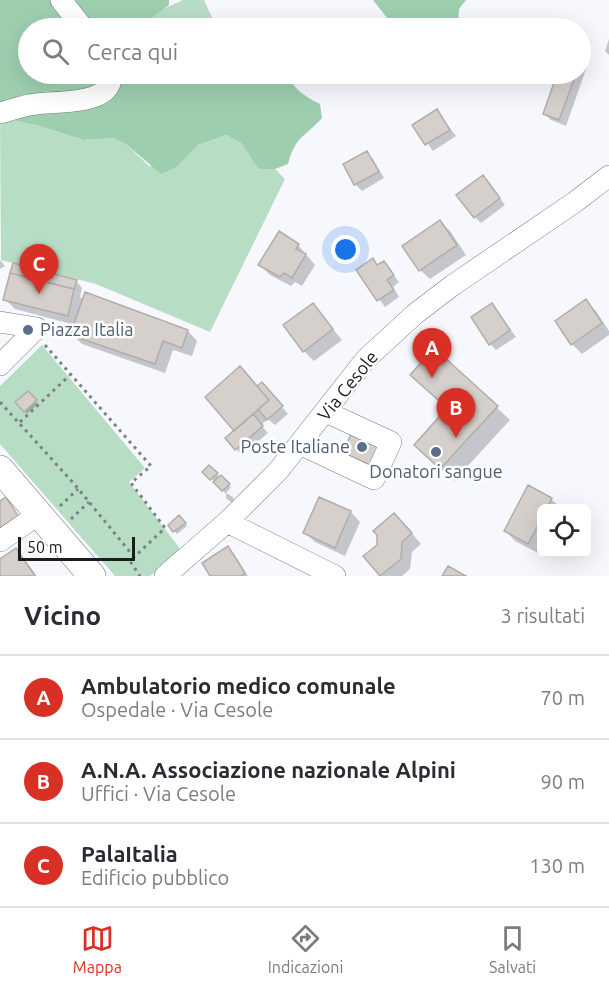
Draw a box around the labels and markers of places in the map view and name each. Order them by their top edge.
pin: C [20,244,58,294]
place label: Piazza Italia [40,319,134,339]
marker: Piazza Italia [21,323,35,337]
pin: A [412,328,452,378]
pin: B [436,388,476,438]
place label: Poste Italiane [241,436,350,456]
marker: Poste Italiane [355,440,369,454]
marker: Donatori sangue [429,445,443,459]
place label: Donatori sangue [369,461,503,481]

